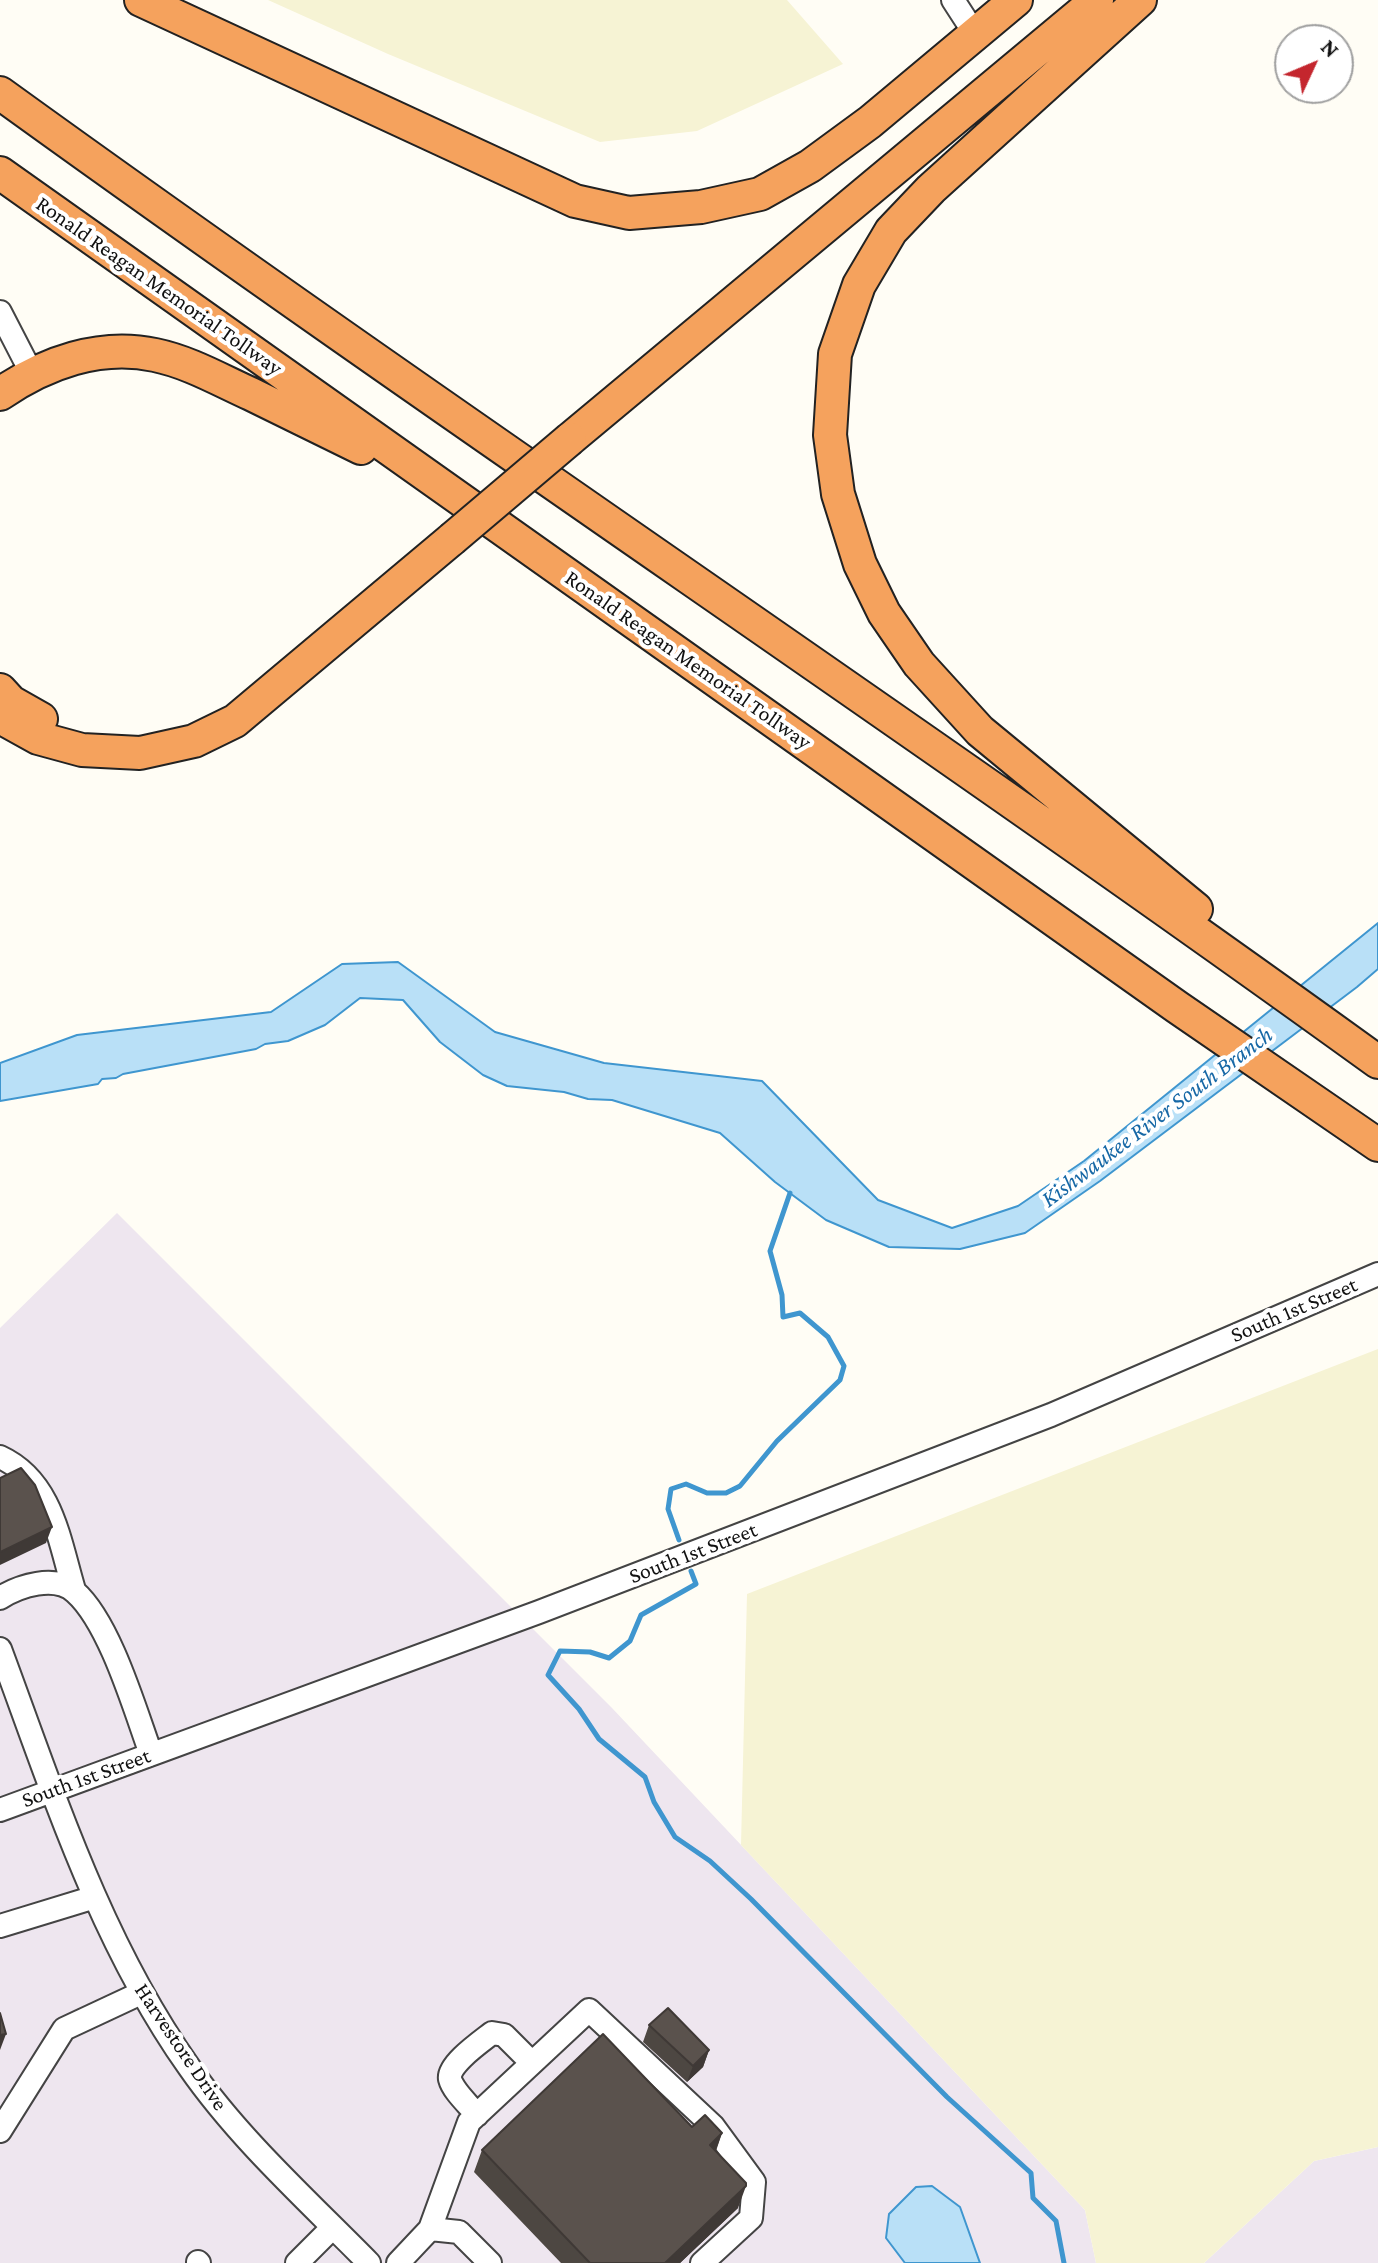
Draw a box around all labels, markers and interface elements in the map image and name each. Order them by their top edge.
north arrow [1274,24,1354,104]
text: N [1316,34,1344,62]
street label: Ronald Reagan Memorial Tollway [31,191,287,381]
street label: Ronald Reagan Memorial Tollway [560,565,816,755]
water label: Kishwaukee River South Branch [1035,1020,1279,1214]
street label: South 1st Street [1227,1271,1361,1349]
street label: South 1st Street [625,1516,761,1590]
street label: South 1st Street [18,1743,154,1813]
street label: Harvestore Drive [129,1978,233,2116]

